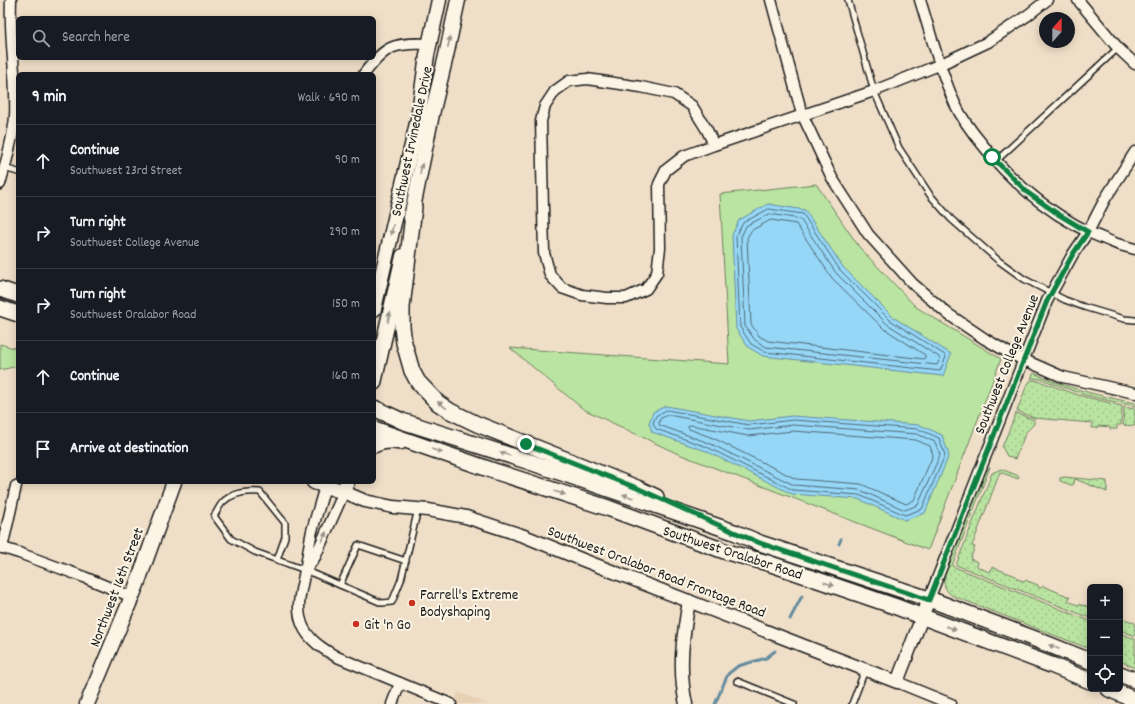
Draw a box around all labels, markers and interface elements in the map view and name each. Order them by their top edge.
north arrow [1039,12,1075,48]
search box [16,16,376,60]
icon: search [30,27,52,49]
text: Search here [62,27,130,49]
one-way arrow [447,36,453,48]
street label: Southwest Irvinedale Drive [386,64,440,219]
text: 9 min [32,86,66,110]
text: Walk · 690 m [298,89,360,108]
text: Continue [70,140,119,162]
route start [983,148,1001,166]
icon: ahead [32,150,54,172]
text: 90 m [335,151,360,170]
text: Southwest 23rd Street [70,162,182,181]
one-way arrow [418,163,424,175]
text: Turn right [70,212,126,234]
icon: right [32,222,54,244]
text: 290 m [329,223,360,242]
one-way arrow [389,225,395,237]
text: Southwest College Avenue [70,234,199,253]
text: Turn right [70,284,126,306]
street label: Southwest College Avenue [970,291,1046,438]
icon: right [32,294,54,316]
text: 150 m [332,295,360,314]
text: Southwest Oralabor Road [70,306,196,325]
one-way arrow [386,311,392,323]
icon: ahead [32,366,54,388]
text: Continue [70,366,119,388]
text: 160 m [332,367,360,386]
one-way arrow [436,401,447,409]
route end [517,435,535,453]
icon: arrive [32,438,54,460]
text: Arrive at destination [70,438,188,460]
one-way arrow [431,449,443,455]
one-way arrow [499,451,511,457]
one-way arrow [555,490,567,496]
one-way arrow [621,493,633,499]
street label: Southwest Oralabor Road Frontage Road [544,521,769,625]
street label: Southwest Oralabor Road [660,521,805,587]
street label: Northwest 16th Street [85,524,151,651]
one-way arrow [322,530,328,542]
one-way arrow [823,581,835,587]
map controls [1087,584,1123,692]
button: + [1087,584,1123,620]
place label: Farrell's Extreme Bodyshaping [420,585,519,624]
marker: Farrell's Extreme Bodyshaping [407,598,417,608]
place label: Git 'n Go [364,615,411,637]
marker: Git 'n Go [351,619,361,629]
button: − [1087,620,1123,656]
one-way arrow [946,625,958,631]
one-way arrow [1048,644,1059,650]
button: locate [1087,656,1123,692]

